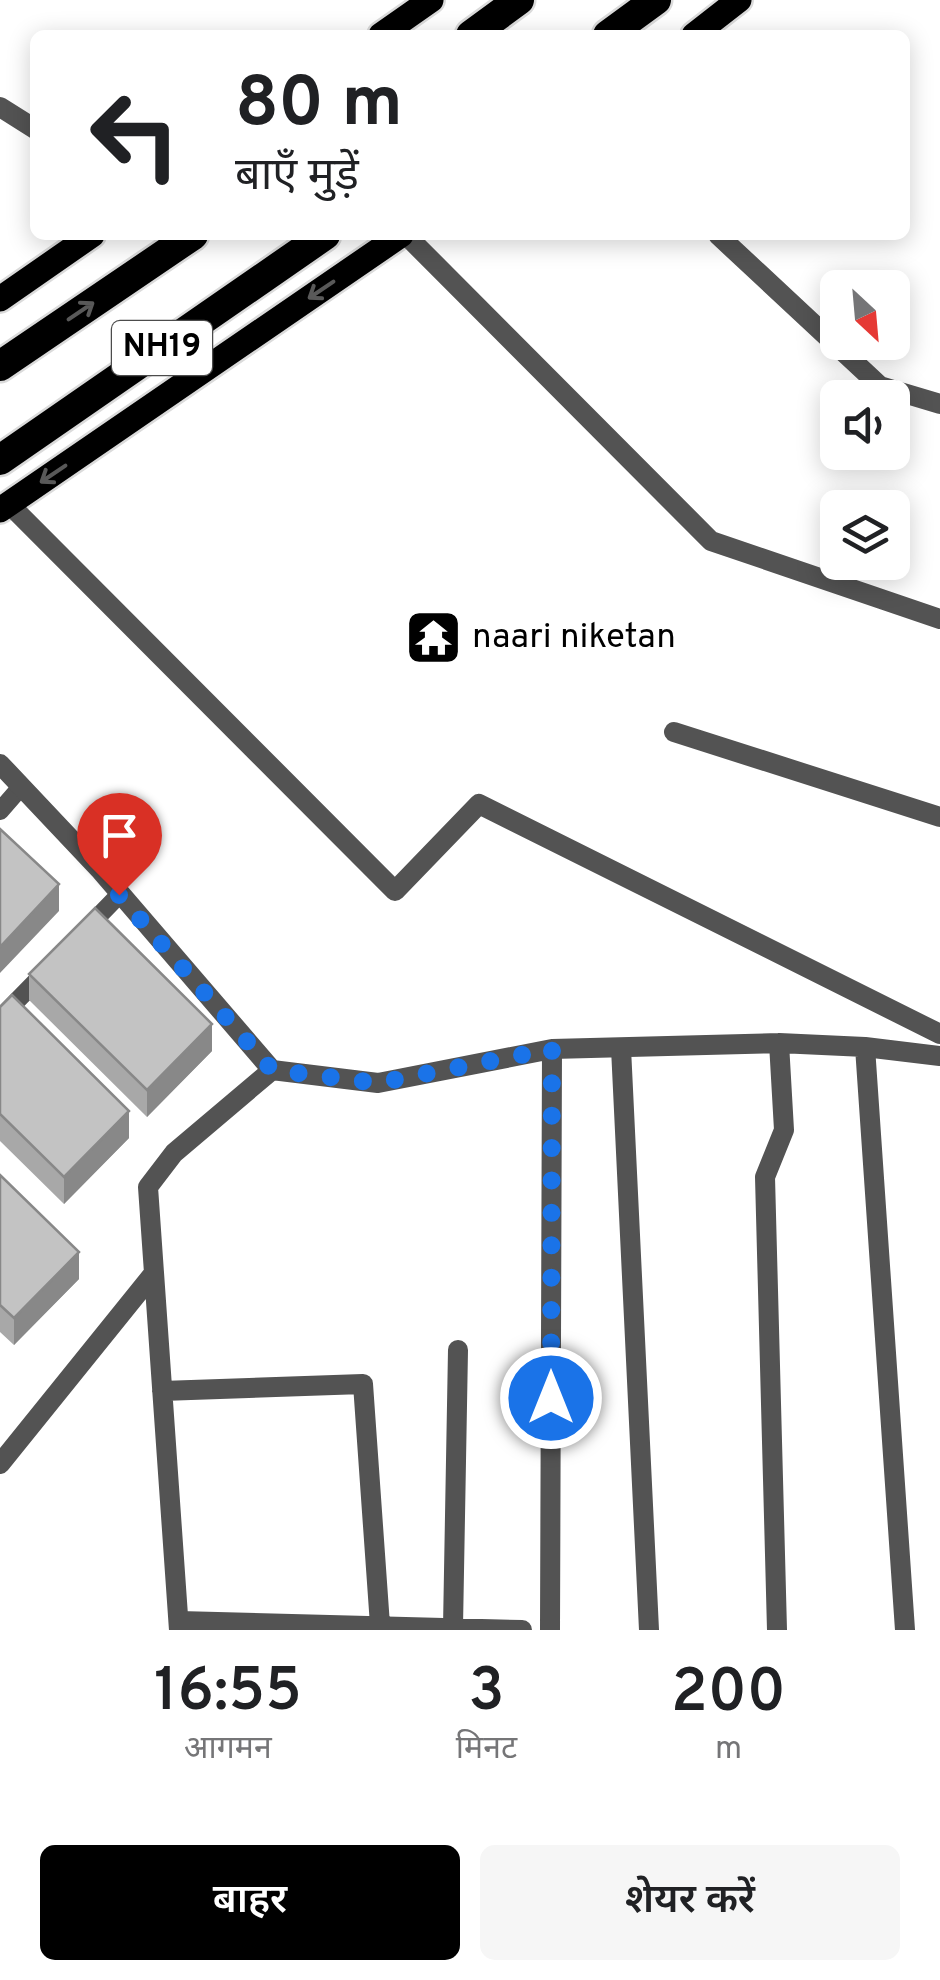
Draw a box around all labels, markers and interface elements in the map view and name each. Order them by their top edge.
text: 80 m [235,62,403,151]
icon: left [70,70,200,200]
text: बाएँ मुड़ें [235,149,359,206]
north arrow [820,270,910,360]
map controls [820,270,910,580]
one-way arrow [307,279,335,300]
one-way arrow [66,301,94,322]
road number: NH19 [112,321,212,375]
button: sound [820,380,910,470]
one-way arrow [39,463,67,484]
button: layers [820,490,910,580]
temple icon: naari niketan [403,608,463,668]
place label: naari niketan [472,616,676,660]
pin [77,793,162,896]
icon: arrive [92,808,147,863]
position arrow [499,1346,603,1450]
text: 16:55 [154,1656,302,1732]
text: 3 [468,1656,504,1732]
text: 200 [671,1657,786,1733]
text: आगमन [184,1730,272,1770]
text: मिनट [456,1730,517,1770]
text: m [715,1730,742,1770]
button: बाहर [40,1845,460,1960]
button: शेयर करें [480,1845,900,1960]

